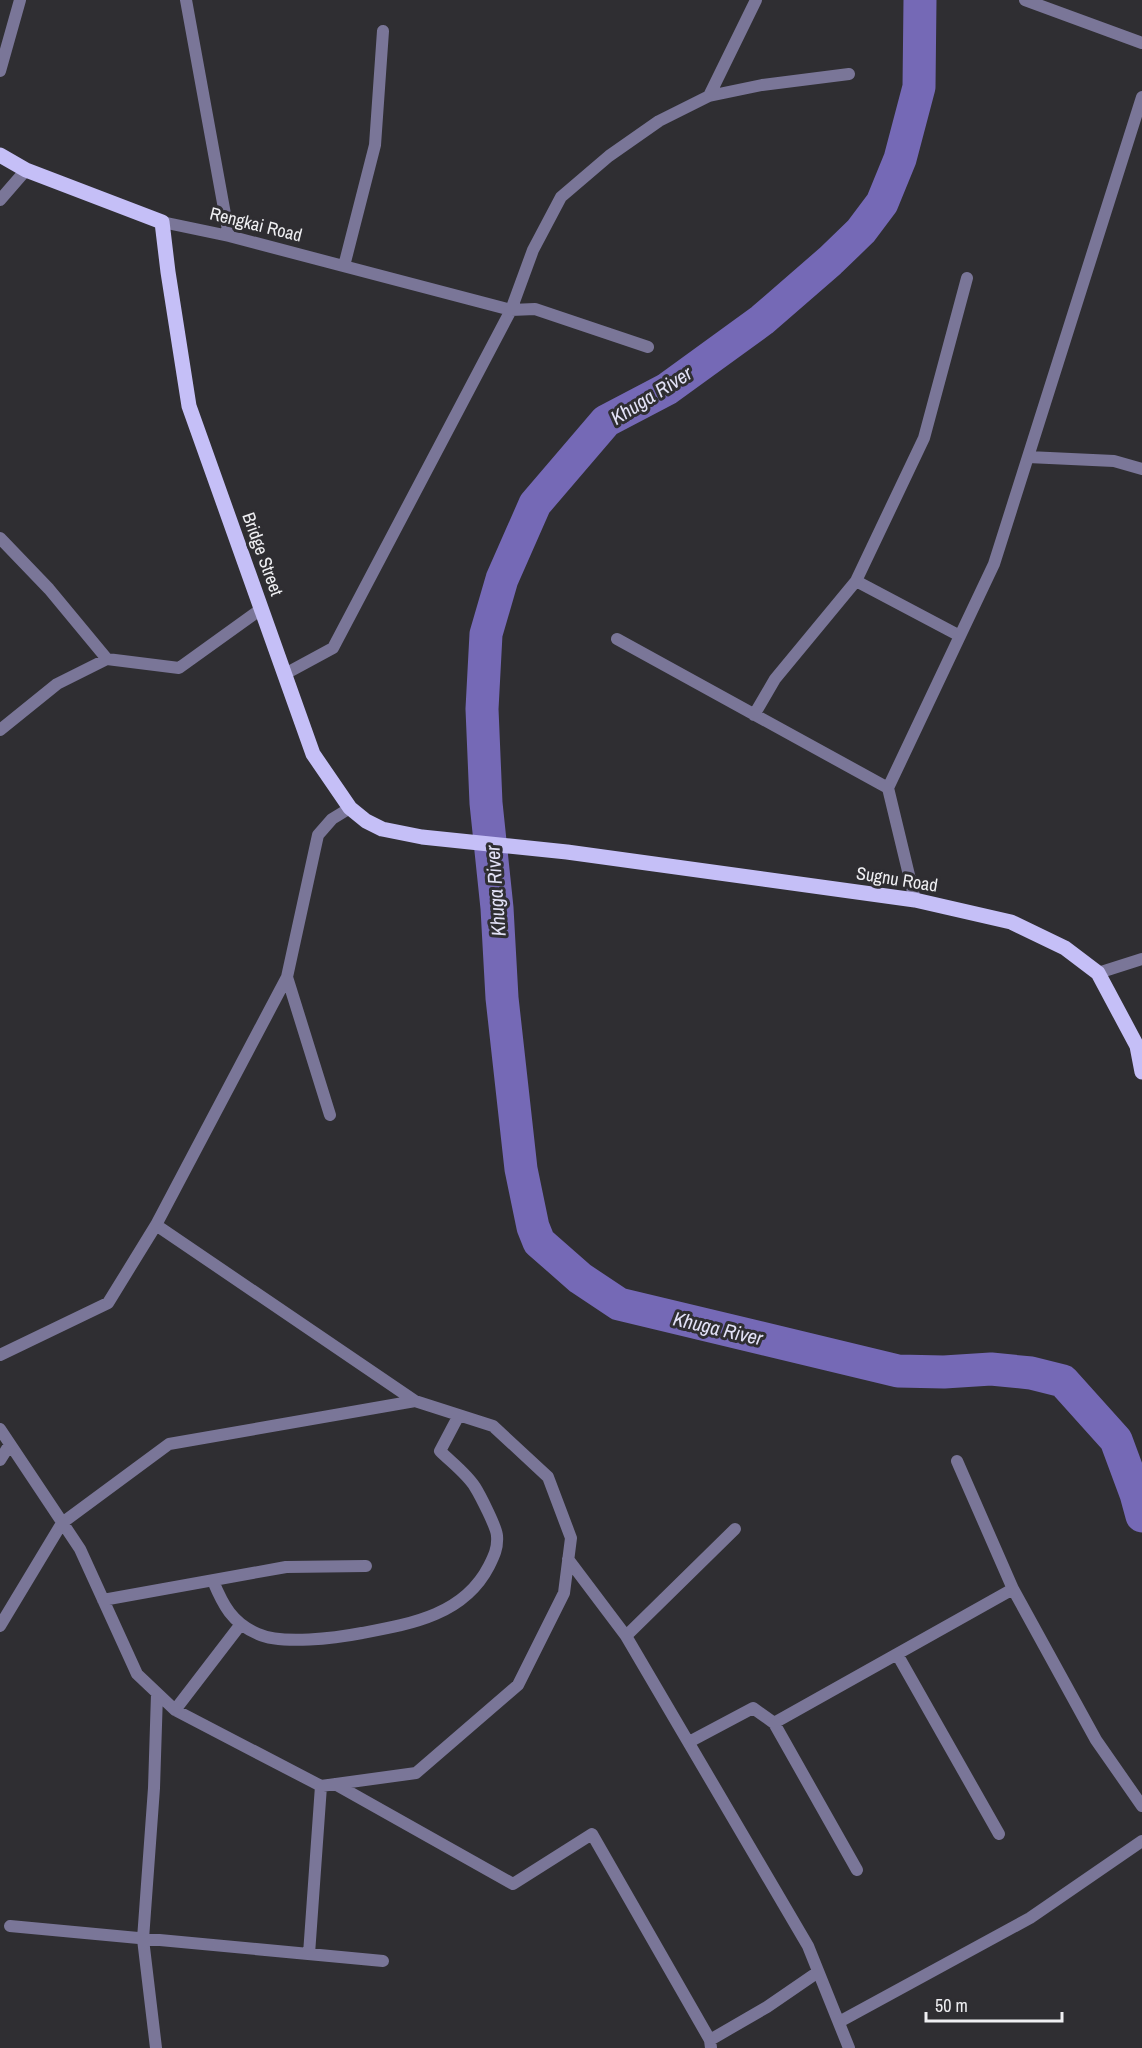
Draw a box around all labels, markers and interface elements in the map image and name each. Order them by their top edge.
street label: Rengkai Road [207,200,305,248]
water label: Khuga River [605,359,697,431]
street label: Bridge Street [236,509,290,599]
water label: Khuga River [478,844,512,937]
street label: Sugnu Road [855,860,939,898]
water label: Khuga River [671,1305,766,1352]
scale bar [926,1985,1062,2023]
text: 50 m [935,1993,968,2018]

